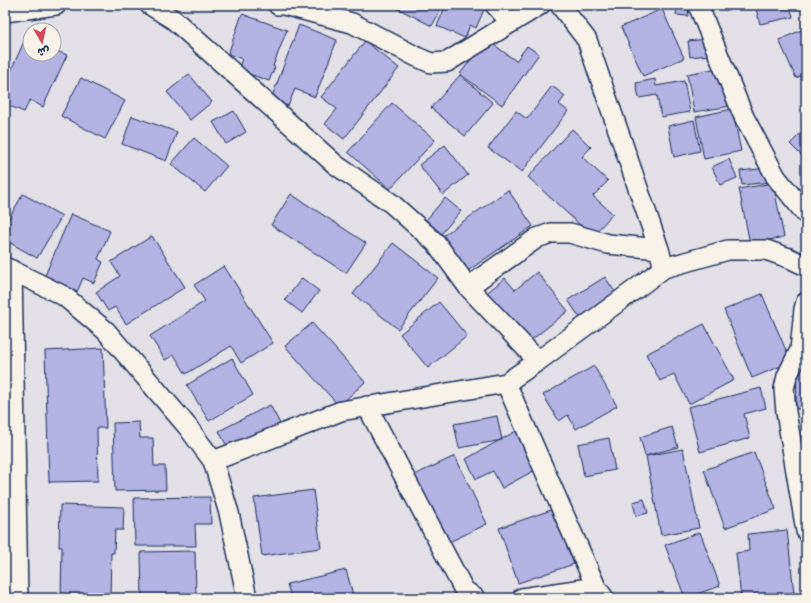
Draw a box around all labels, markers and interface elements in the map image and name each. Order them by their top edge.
north arrow [22,22,62,62]
text: ش [36,41,51,61]

